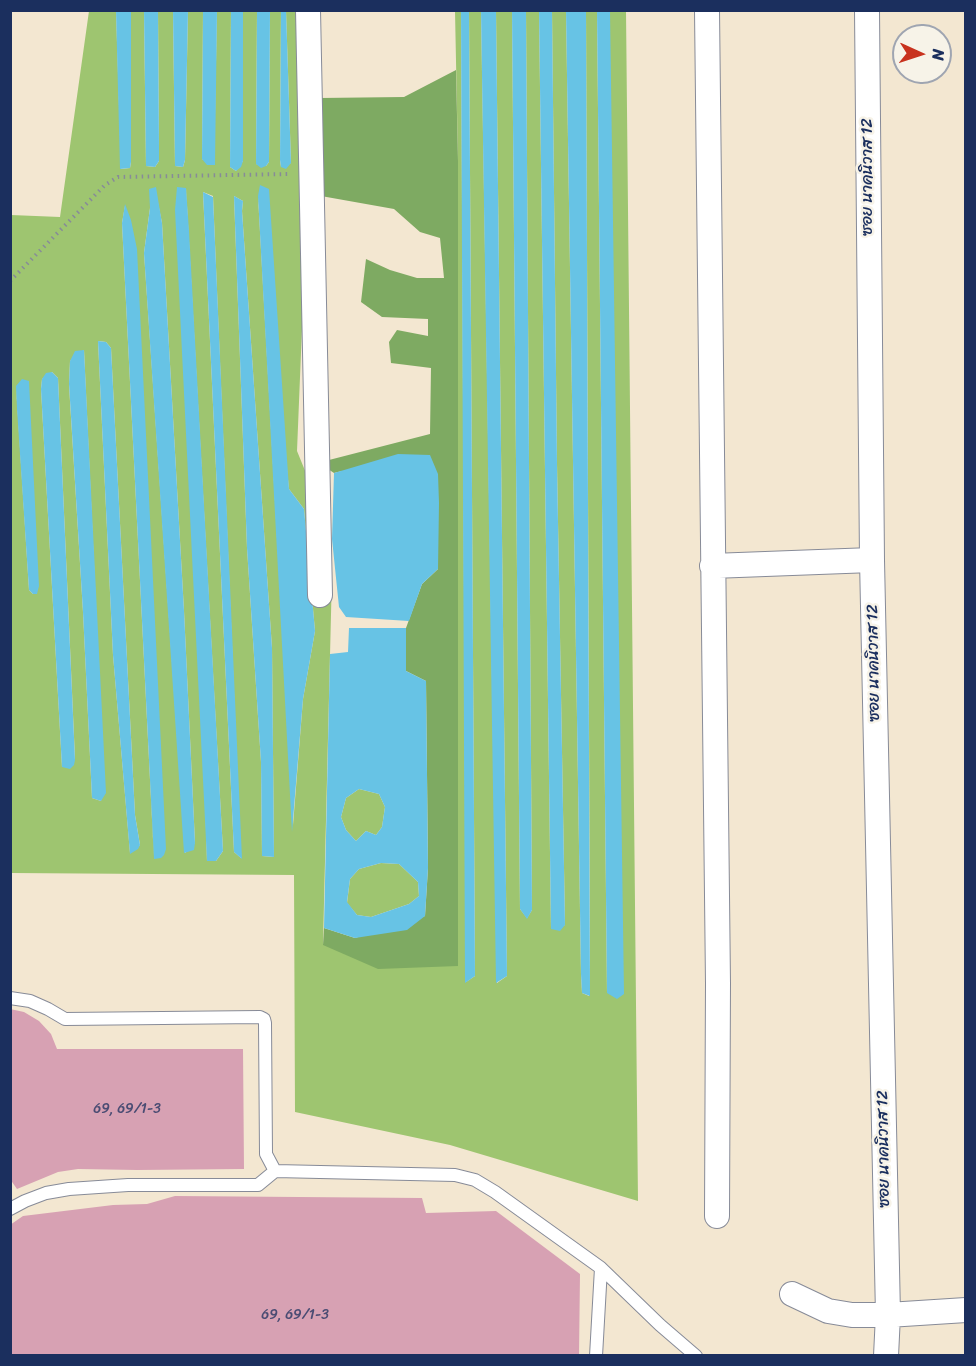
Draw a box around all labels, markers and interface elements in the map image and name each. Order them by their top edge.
north arrow [892,24,952,84]
text: N [924,49,953,61]
street label: ซอย นาคนิวาส 12 [858,118,878,236]
street label: ซอย นาคนิวาส 12 [863,604,885,722]
street label: ซอย นาคนิวาส 12 [873,1090,895,1208]
house number: 69, 69/1-3 [93,1101,161,1117]
house number: 69, 69/1-3 [261,1307,329,1323]

